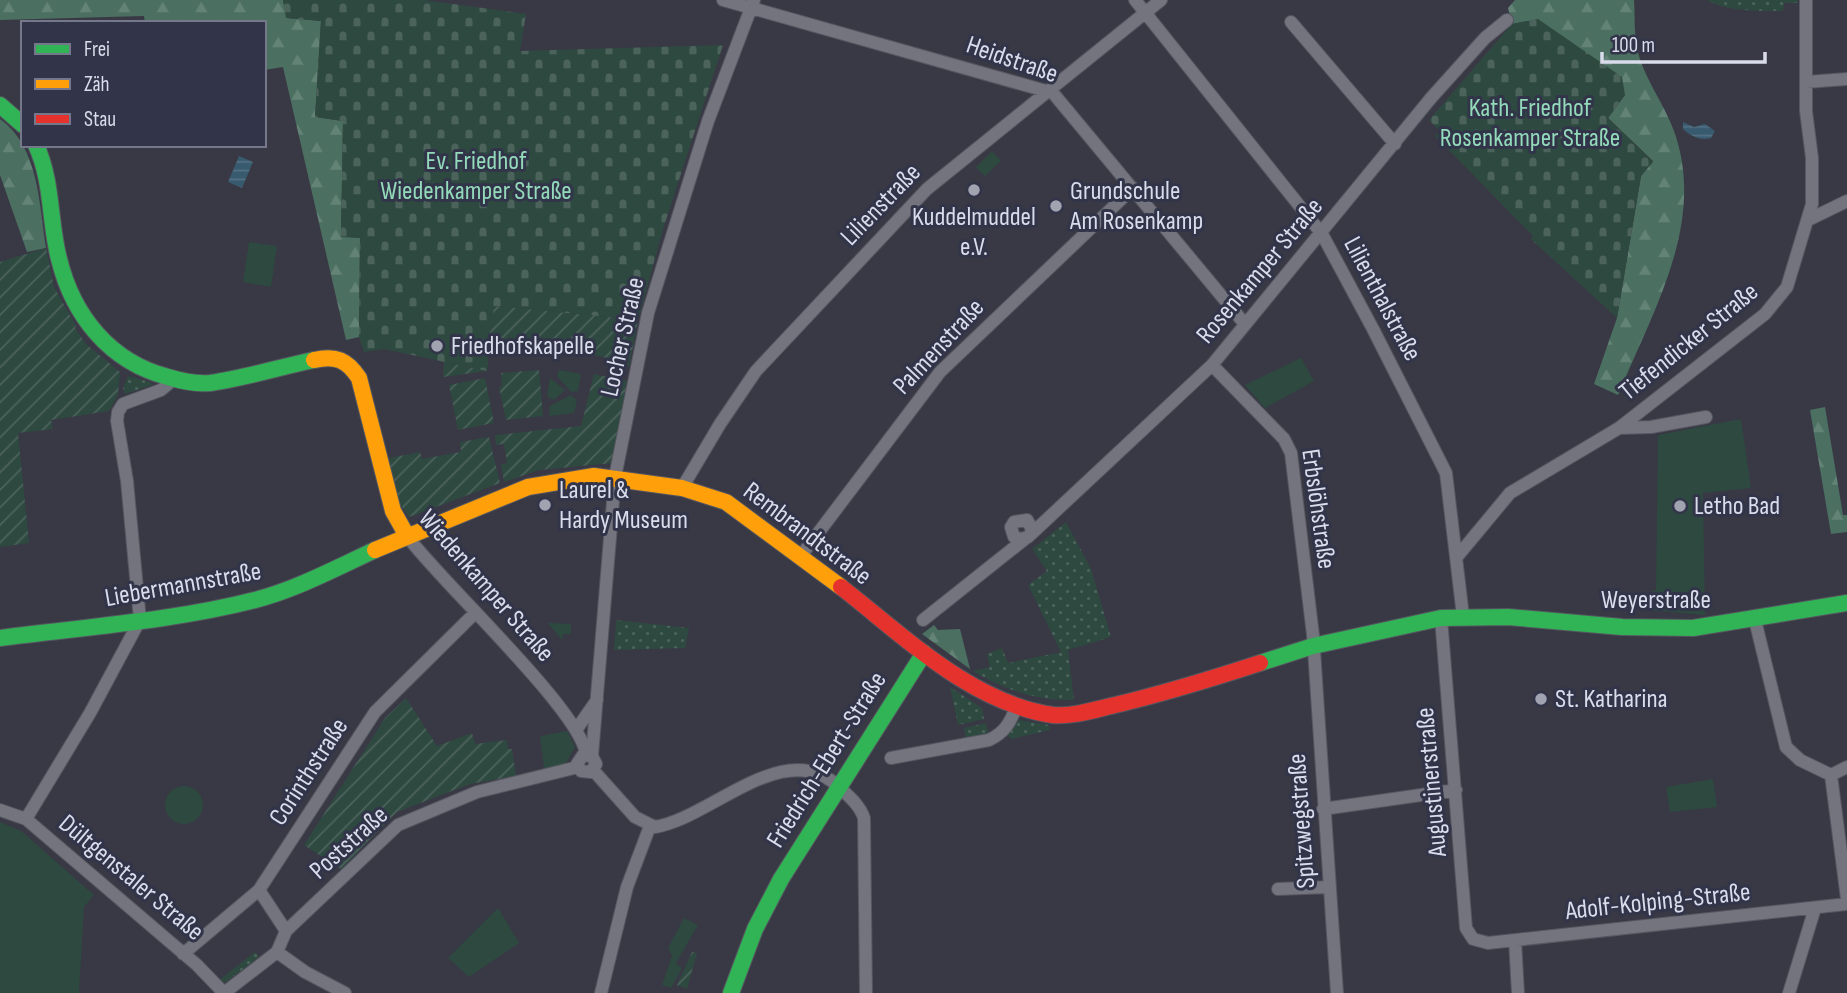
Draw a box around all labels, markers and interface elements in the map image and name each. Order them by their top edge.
legend [21,21,266,147]
scale bar [1602,21,1765,65]
street label: Heidstraße [962,30,1062,90]
text: 100 m [1612,33,1655,58]
text: Frei [84,37,110,62]
text: Zäh [84,72,110,97]
park label: Kath. Friedhof Rosenkamper Straße [1440,93,1620,154]
text: Stau [84,107,116,132]
park label: Ev. Friedhof Wiedenkamper Straße [380,146,572,207]
street label: Lilienstraße [834,158,928,252]
place label: Grundschule Am Rosenkamp [1069,176,1203,237]
marker: Kuddelmuddel e.V. [966,182,982,198]
street label: Rosenkamper Straße [1190,192,1330,350]
marker: Grundschule Am Rosenkamp [1048,198,1064,214]
place label: Kuddelmuddel e.V. [912,202,1036,263]
street label: Lilienthalstraße [1336,232,1428,366]
street label: Locher Straße [594,274,652,400]
street label: Tiefendicker Straße [1613,277,1765,407]
street label: Palmenstraße [887,293,991,401]
place label: Friedhofskapelle [451,331,594,362]
marker: Friedhofskapelle [429,338,445,354]
street label: Erbslöhstraße [1294,447,1342,571]
place label: Laurel & Hardy Museum [559,475,688,536]
street label: Rembrandtstraße [737,476,877,592]
place label: Letho Bad [1694,491,1780,522]
marker: Laurel & Hardy Museum [537,497,553,513]
marker: Letho Bad [1672,498,1688,514]
street label: Wiedenkamper Straße [411,504,561,668]
street label: Liebermannstraße [102,556,264,614]
street label: Weyerstraße [1601,585,1711,616]
street label: Friedrich-Ebert-Straße [761,666,893,854]
place label: St. Katharina [1555,684,1668,715]
marker: St. Katharina [1533,691,1549,707]
street label: Augustinerstraße [1410,706,1454,859]
street label: Corinthstraße [263,713,355,831]
street label: Spitzwegstraße [1282,752,1322,890]
street label: Poststraße [303,800,395,886]
street label: Dültgenstaler Straße [52,808,210,948]
street label: Adolf-Kolping-Straße [1563,877,1752,927]

